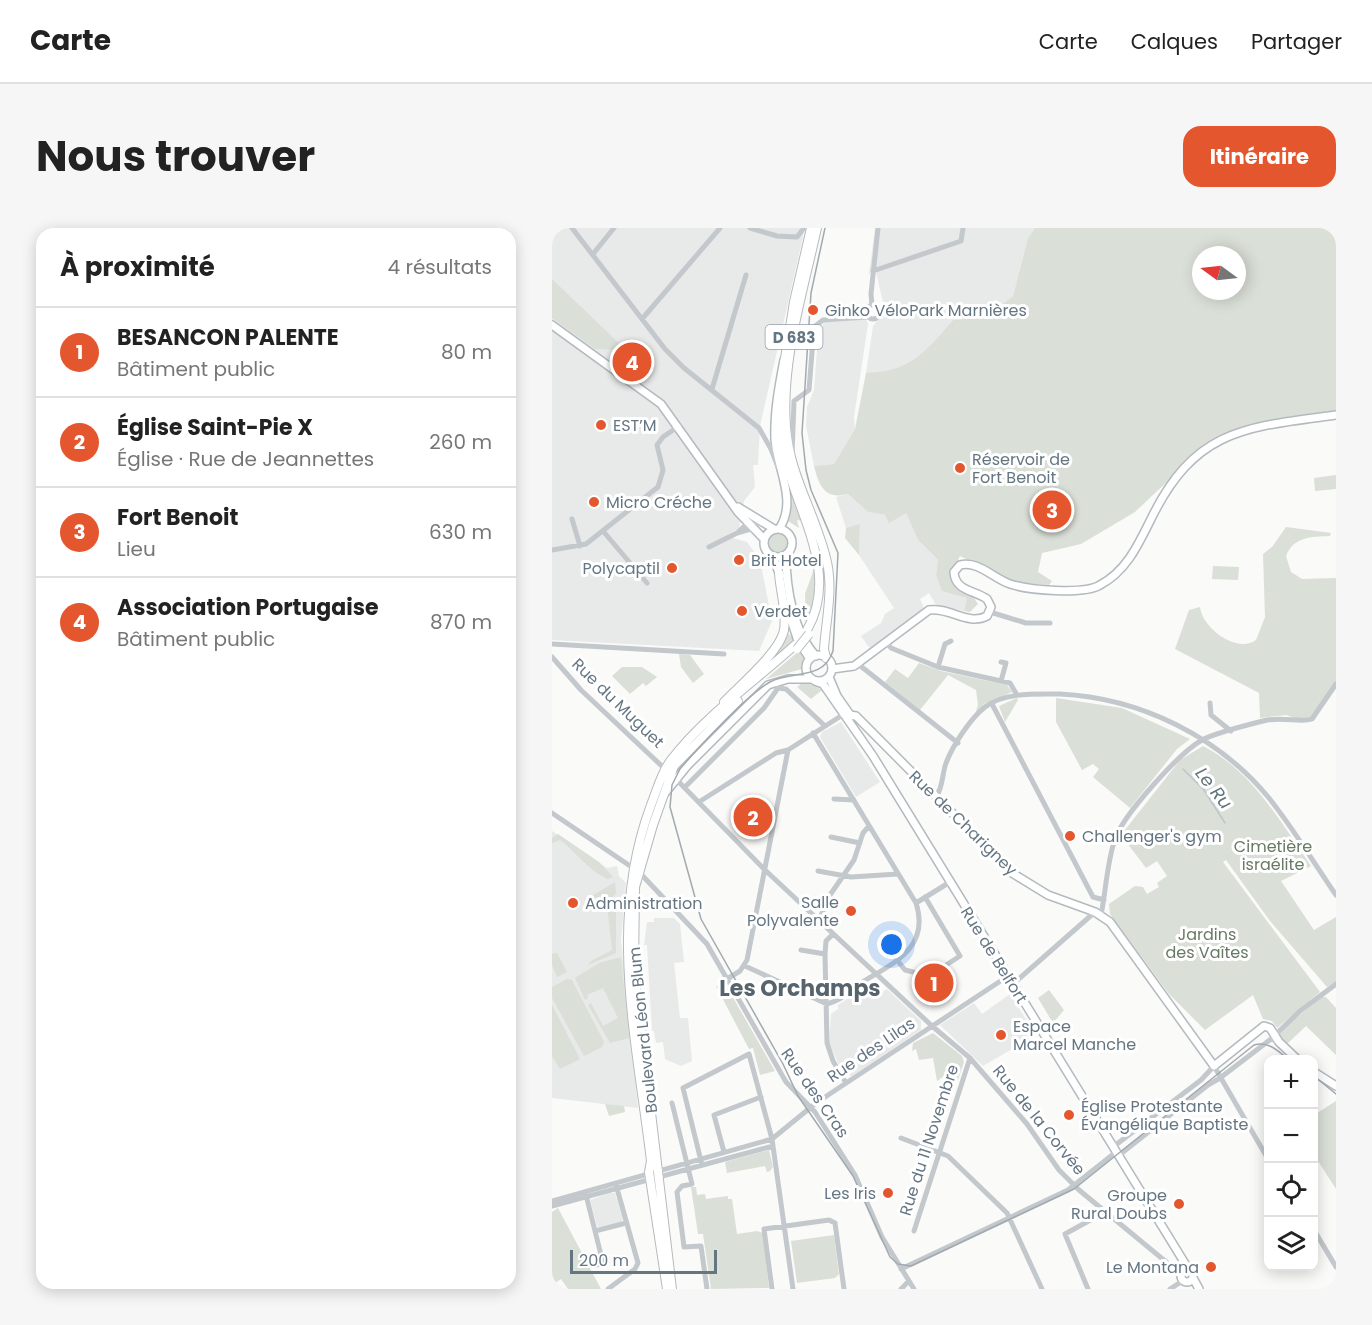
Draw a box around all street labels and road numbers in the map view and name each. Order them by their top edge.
road number: D 683 [766,325,822,349]
street label: Rue du Muguet [567,653,669,753]
street label: Rue de Charigney [904,765,1022,881]
street label: Rue de Belfort [955,902,1033,1008]
street label: Boulevard Léon Blum [623,946,663,1114]
street label: Rue des Lilas [823,1012,919,1088]
street label: Rue des Cras [775,1043,855,1143]
street label: Rue de la Corvée [987,1060,1091,1180]
street label: Rue du 11 Novembre [894,1061,964,1218]

